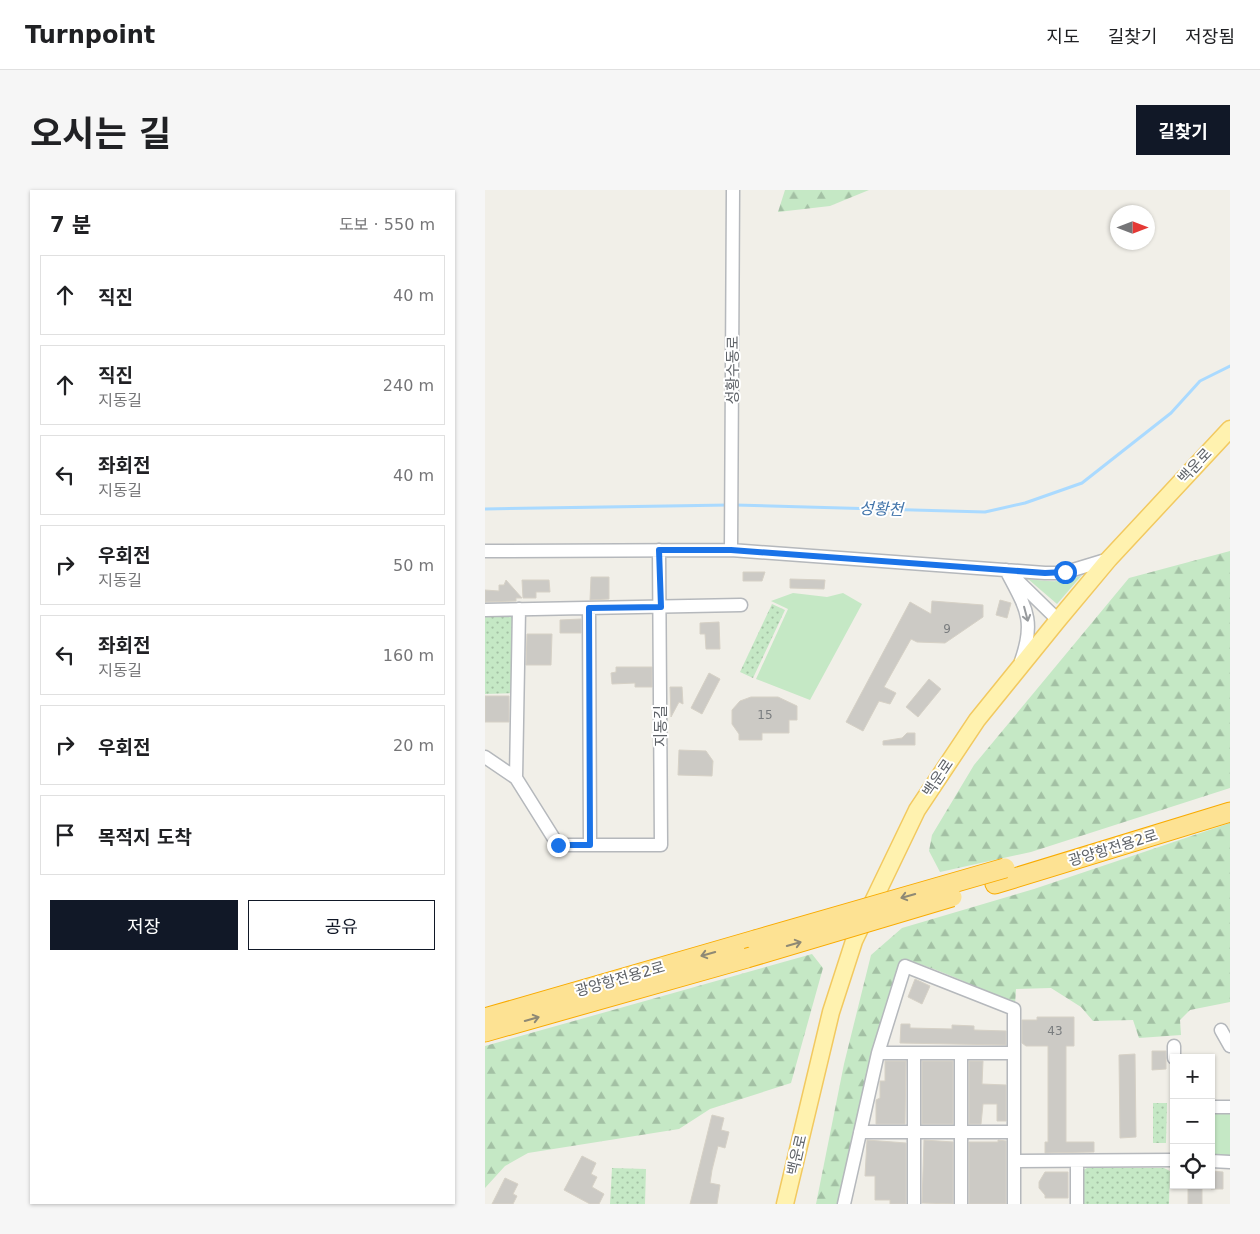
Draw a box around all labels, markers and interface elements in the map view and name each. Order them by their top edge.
text: Turnpoint [25,21,155,49]
text: 지도 [1047,26,1080,47]
text: 길찾기 [1108,26,1157,47]
text: 저장됨 [1185,26,1235,47]
button: 길찾기 [1136,105,1230,155]
text: 오시는 길 [30,114,171,154]
north arrow [1110,205,1155,250]
text: 7 분 [50,213,91,237]
text: 도보 · 550 m [339,215,435,234]
icon: ahead [51,281,79,309]
text: 직진 [98,286,133,308]
text: 40 m [393,286,434,305]
street label: 성황수동로 [724,335,742,405]
text: 직진 [98,364,133,386]
icon: ahead [51,371,79,399]
text: 240 m [383,376,434,395]
text: 지동길 [98,391,142,410]
street label: 백운로 [1174,445,1216,487]
text: 좌회전 [98,454,150,476]
icon: left [51,461,79,489]
text: 40 m [393,466,434,485]
text: 지동길 [98,481,142,500]
water label: 성황천 [859,499,906,519]
text: 우회전 [98,544,150,566]
icon: right [51,551,79,579]
text: 50 m [393,556,434,575]
route start [1054,561,1077,584]
text: 지동길 [98,571,142,590]
one-way arrow [1022,605,1031,621]
house number: 9 [943,622,951,636]
text: 좌회전 [98,634,150,656]
icon: left [51,641,79,669]
text: 160 m [383,646,434,665]
text: 지동길 [98,661,142,680]
street label: 지동길 [652,705,670,747]
house number: 15 [757,708,773,722]
icon: right [51,731,79,759]
text: 우회전 [98,736,150,758]
text: 20 m [393,736,434,755]
street label: 백운로 [919,756,957,800]
icon: arrive [51,821,79,849]
text: 목적지 도착 [98,826,192,848]
street label: 광양항전용2로 [1066,826,1160,870]
route end [547,834,570,857]
one-way arrow [901,892,917,902]
button: 저장 [50,900,238,950]
button: 공유 [248,900,435,950]
one-way arrow [786,938,802,948]
one-way arrow [701,949,717,959]
street label: 광양항전용2로 [573,958,667,1000]
one-way arrow [523,1013,539,1023]
house number: 43 [1047,1024,1063,1038]
map controls [1170,1054,1215,1189]
button: + [1170,1054,1215,1099]
button: − [1170,1099,1215,1144]
street label: 백운로 [784,1133,810,1177]
button: locate [1170,1144,1215,1189]

